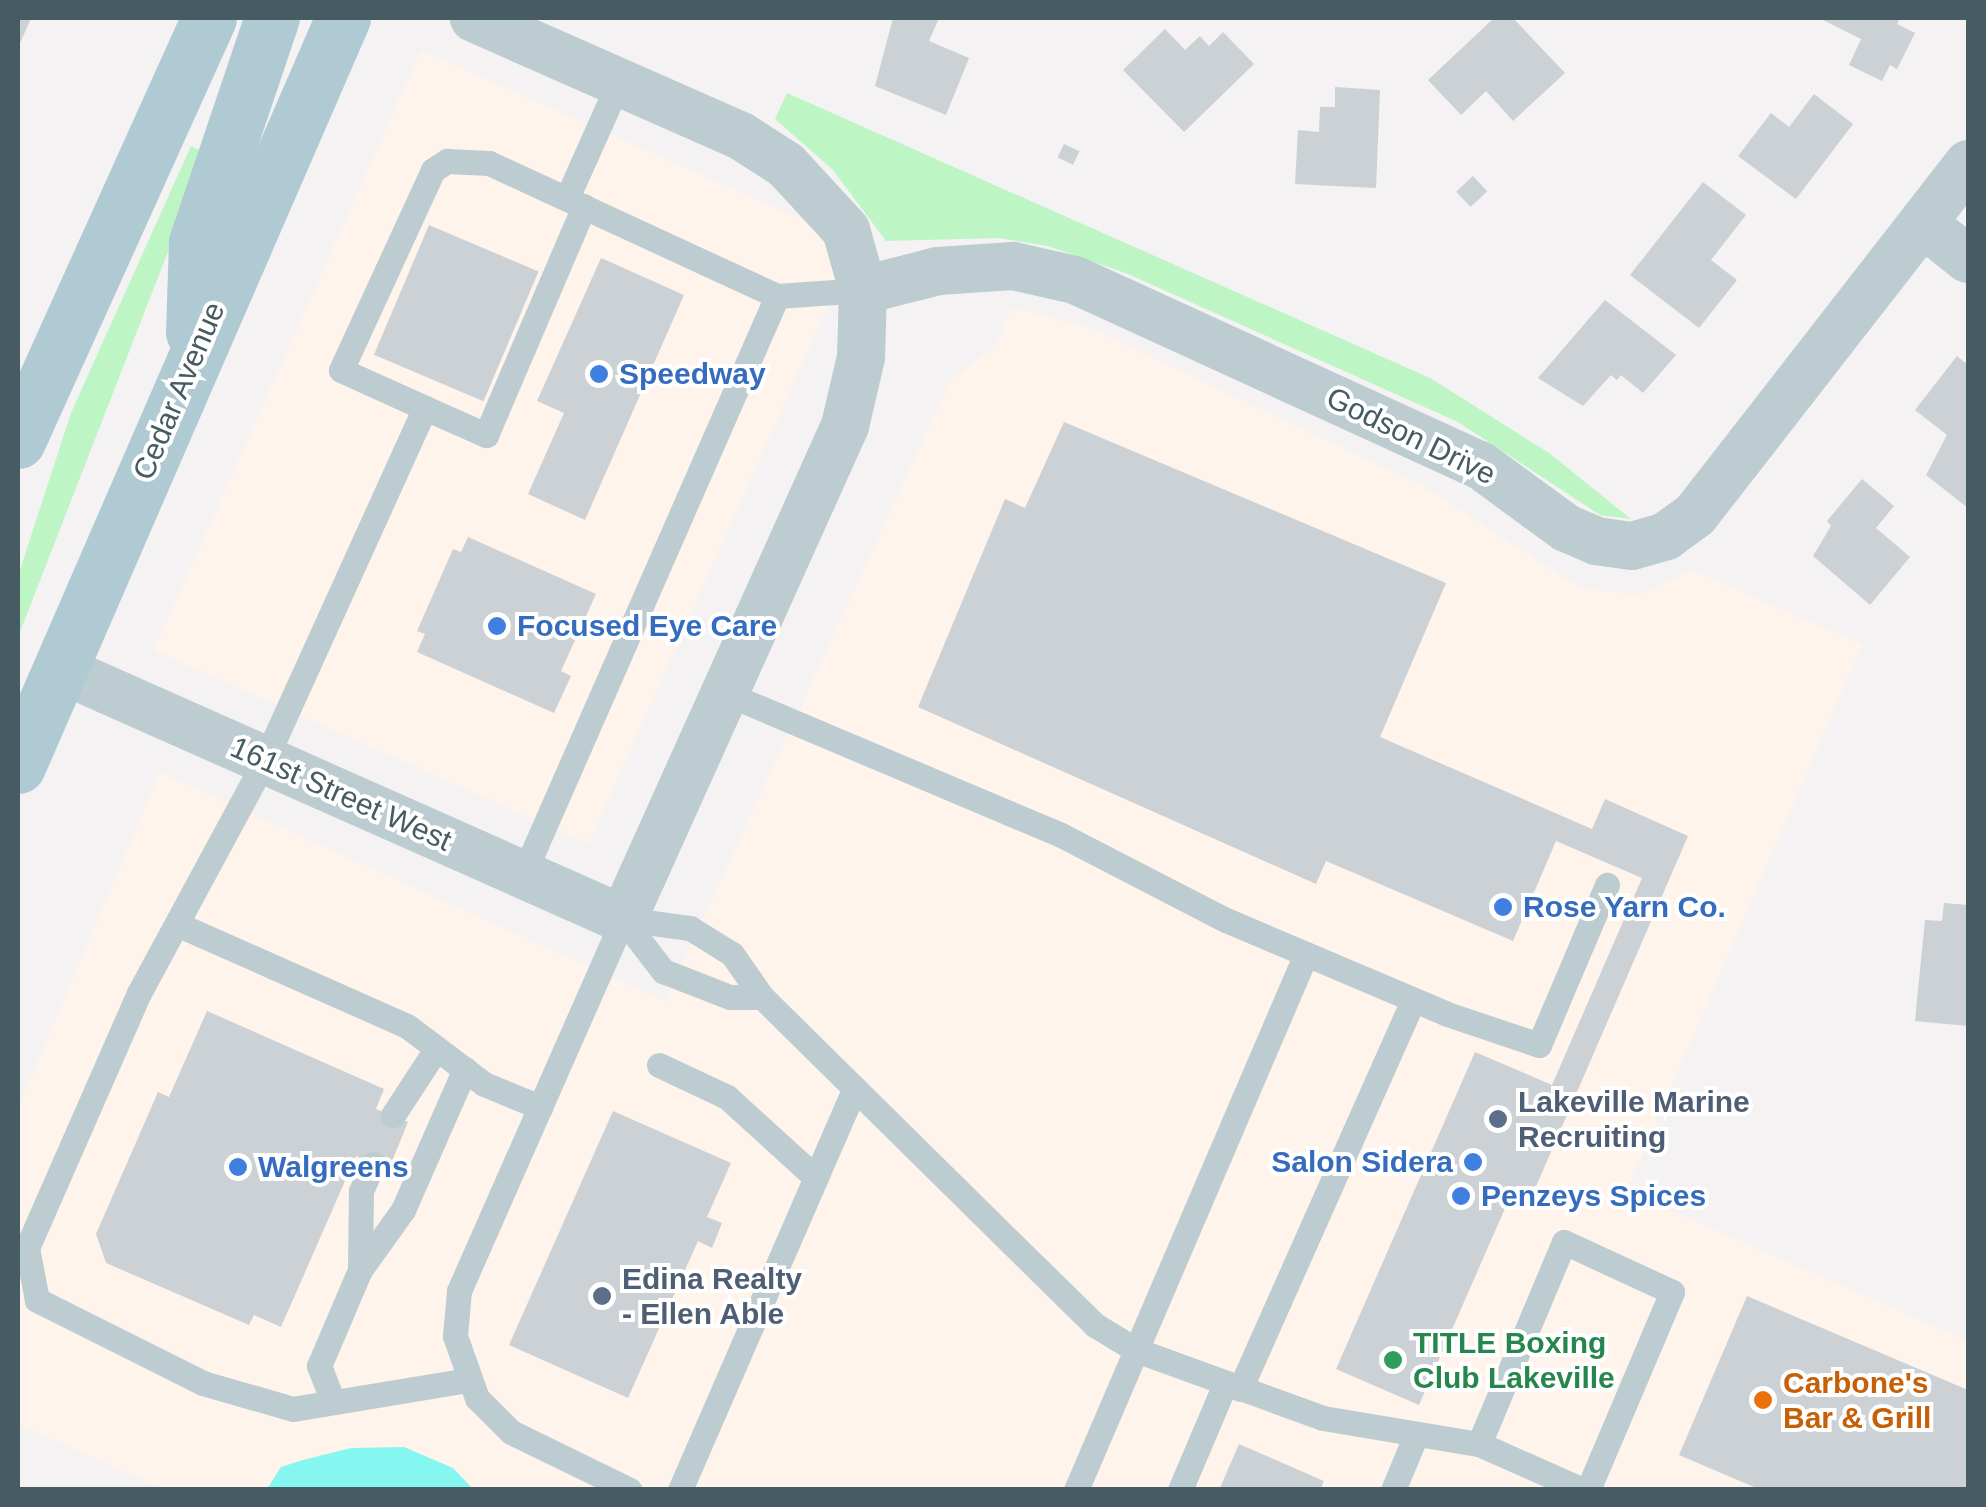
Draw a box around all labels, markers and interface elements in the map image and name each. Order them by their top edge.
street label: Cedar Avenue [125,296,233,486]
place label: Speedway [619,356,766,392]
marker: Speedway [588,363,610,385]
street label: Godson Drive [1321,380,1501,492]
place label: Focused Eye Care [517,608,777,644]
marker: Focused Eye Care [486,615,508,637]
street label: 161st Street West [225,729,457,859]
place label: Rose Yarn Co. [1523,889,1726,925]
marker: Rose Yarn Co. [1492,896,1514,918]
place label: Lakeville Marine Recruiting [1518,1084,1750,1154]
marker: Lakeville Marine Recruiting [1487,1108,1509,1130]
place label: Salon Sidera [1271,1144,1453,1180]
place label: Walgreens [258,1149,409,1185]
marker: Salon Sidera [1462,1151,1484,1173]
marker: Walgreens [227,1156,249,1178]
place label: Penzeys Spices [1481,1178,1706,1214]
marker: Penzeys Spices [1450,1185,1472,1207]
place label: Edina Realty - Ellen Able [622,1261,802,1332]
marker: Edina Realty - Ellen Able [591,1285,613,1307]
place label: TITLE Boxing Club Lakeville [1413,1325,1615,1396]
marker: TITLE Boxing Club Lakeville [1382,1349,1404,1371]
place label: Carbone's Bar & Grill [1783,1365,1931,1436]
marker: Carbone's Bar & Grill [1752,1389,1774,1411]

